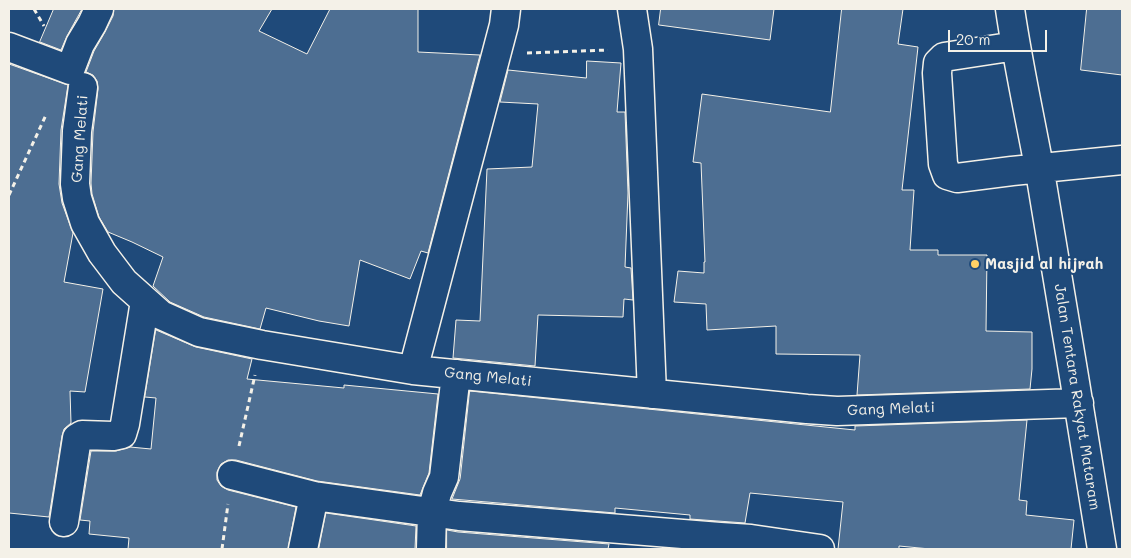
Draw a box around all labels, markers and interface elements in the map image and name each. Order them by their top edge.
scale bar [951,20,1050,52]
text: 20 m [956,29,990,49]
street label: Gang Melati [68,95,92,183]
place label: Masjid al hijrah [985,255,1103,273]
marker: Masjid al hijrah [969,258,981,270]
street label: Jalan Tentara Rakyat Mataram [1050,283,1104,511]
street label: Gang Melati [443,363,533,391]
street label: Gang Melati [847,398,935,420]

